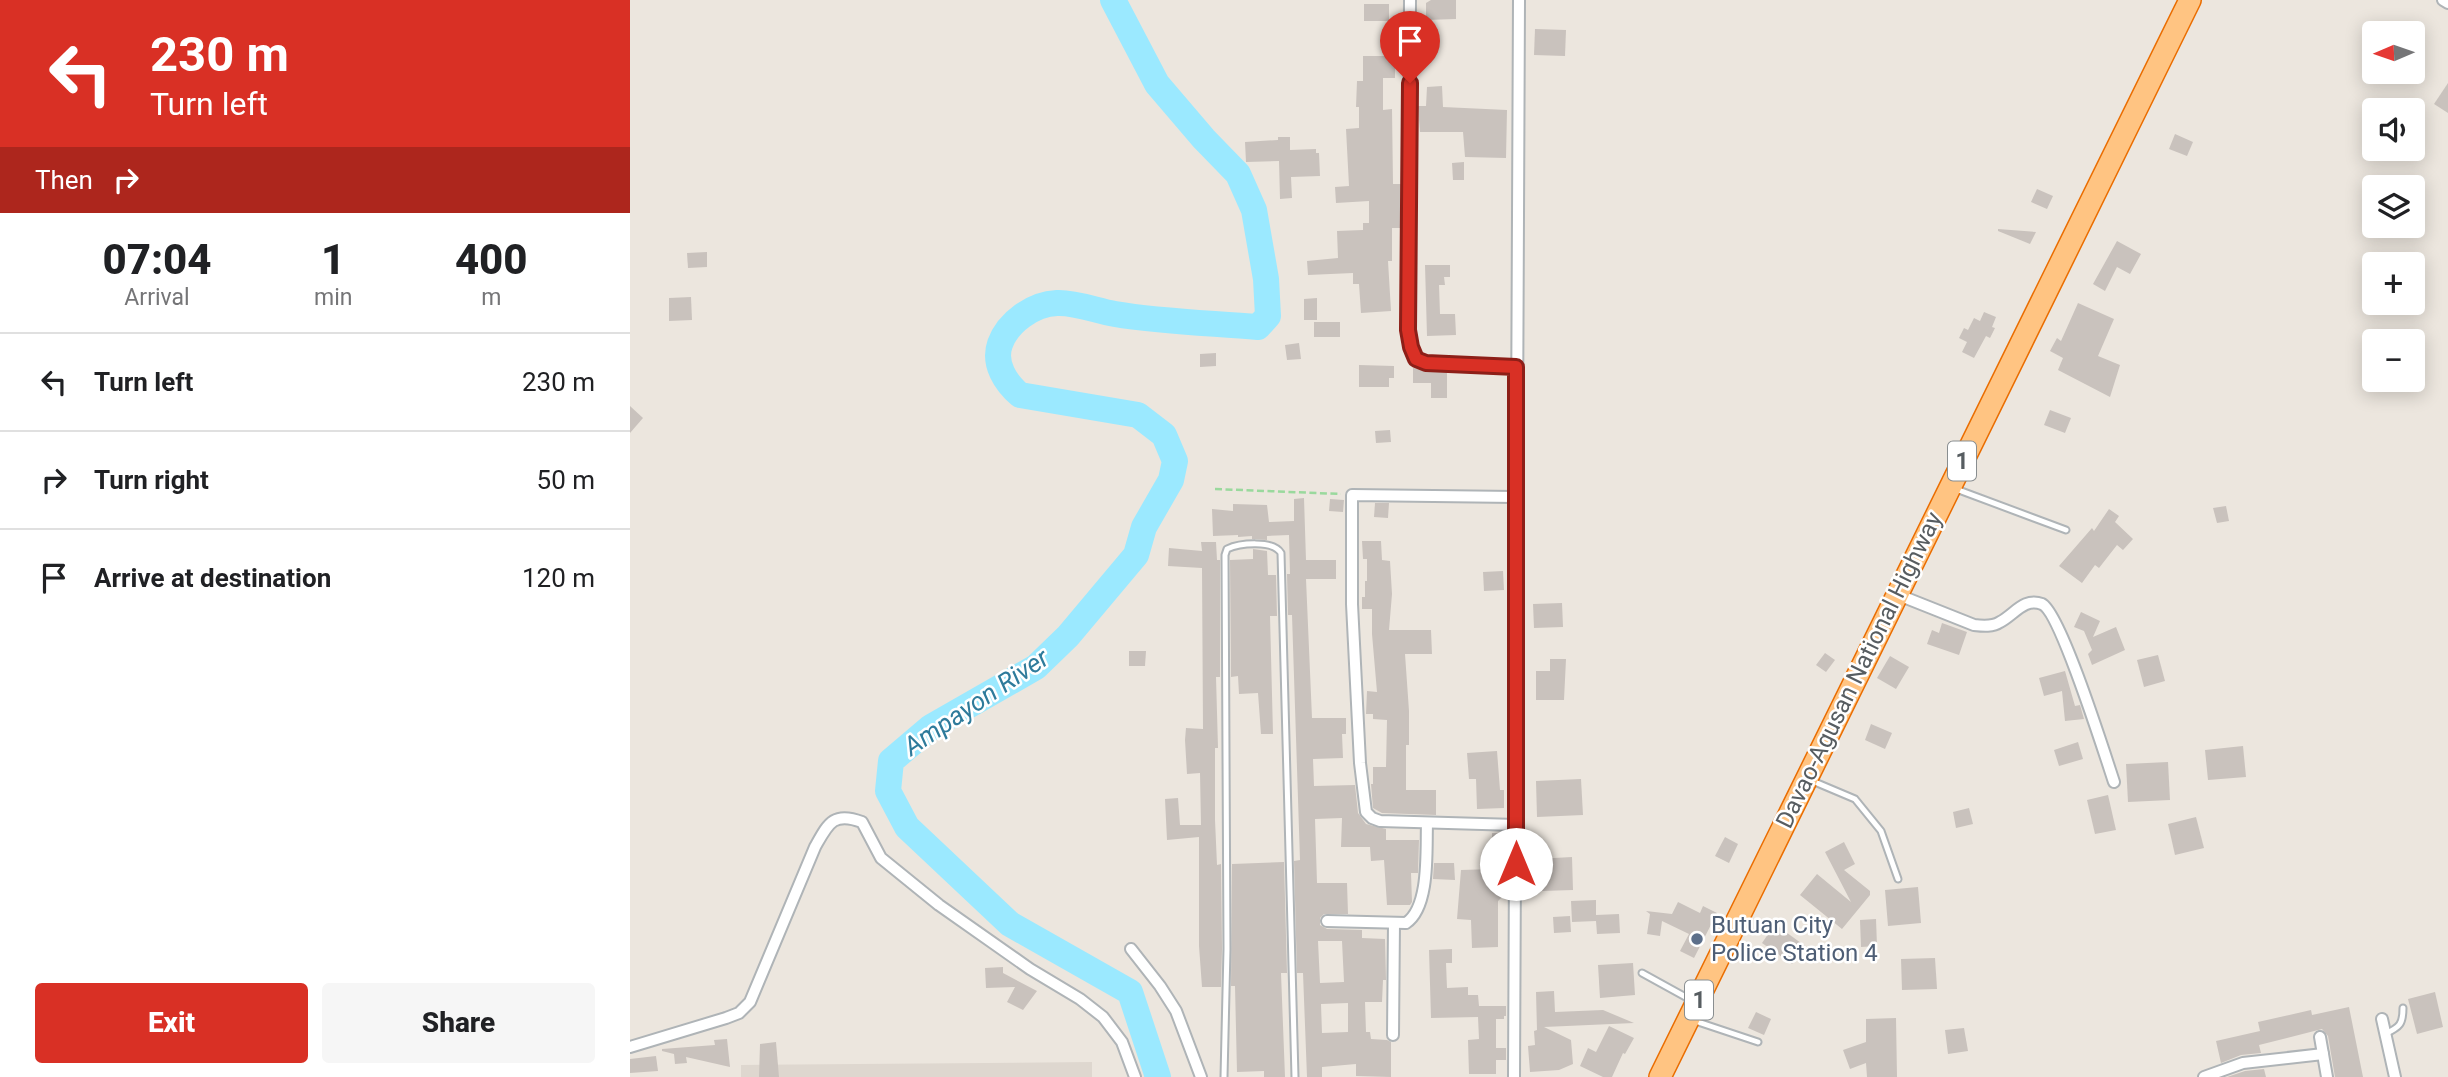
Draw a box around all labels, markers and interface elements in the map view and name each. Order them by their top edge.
pin [1380,11,1440,83]
north arrow [2362,21,2426,84]
map controls [2362,21,2425,392]
icon: arrive [1391,22,1429,60]
text: 230 m [150,26,289,83]
icon: left [35,28,126,119]
text: Turn left [150,85,268,123]
button: sound [2362,98,2425,161]
icon: right [107,161,145,199]
text: Then [35,165,93,195]
button: layers [2362,175,2425,238]
text: 07:04 [102,235,212,284]
text: 1 [321,235,345,284]
text: 400 [455,235,528,284]
button: + [2362,252,2425,315]
text: Arrival [124,284,190,311]
text: min [314,284,352,311]
text: m [481,284,501,311]
button: − [2362,329,2425,392]
icon: left [35,363,73,401]
text: Turn left [94,367,193,397]
text: 230 m [522,367,595,397]
road number: 1 [1948,442,1976,481]
icon: right [35,461,73,499]
text: Turn right [94,465,209,495]
text: 50 m [537,465,595,495]
street label: Davao-Agusan National Highway [1770,507,1948,833]
icon: arrive [35,559,73,597]
text: Arrive at destination [94,563,331,593]
text: 120 m [522,563,595,593]
water label: Ampayon River [896,642,1055,763]
position arrow [1479,827,1553,901]
place label: Butuan City Police Station 4 [1711,911,1878,967]
marker: Butuan City Police Station 4 [1689,931,1705,947]
road number: 1 [1685,981,1713,1020]
button: Exit [35,983,308,1063]
button: Share [322,983,595,1063]

